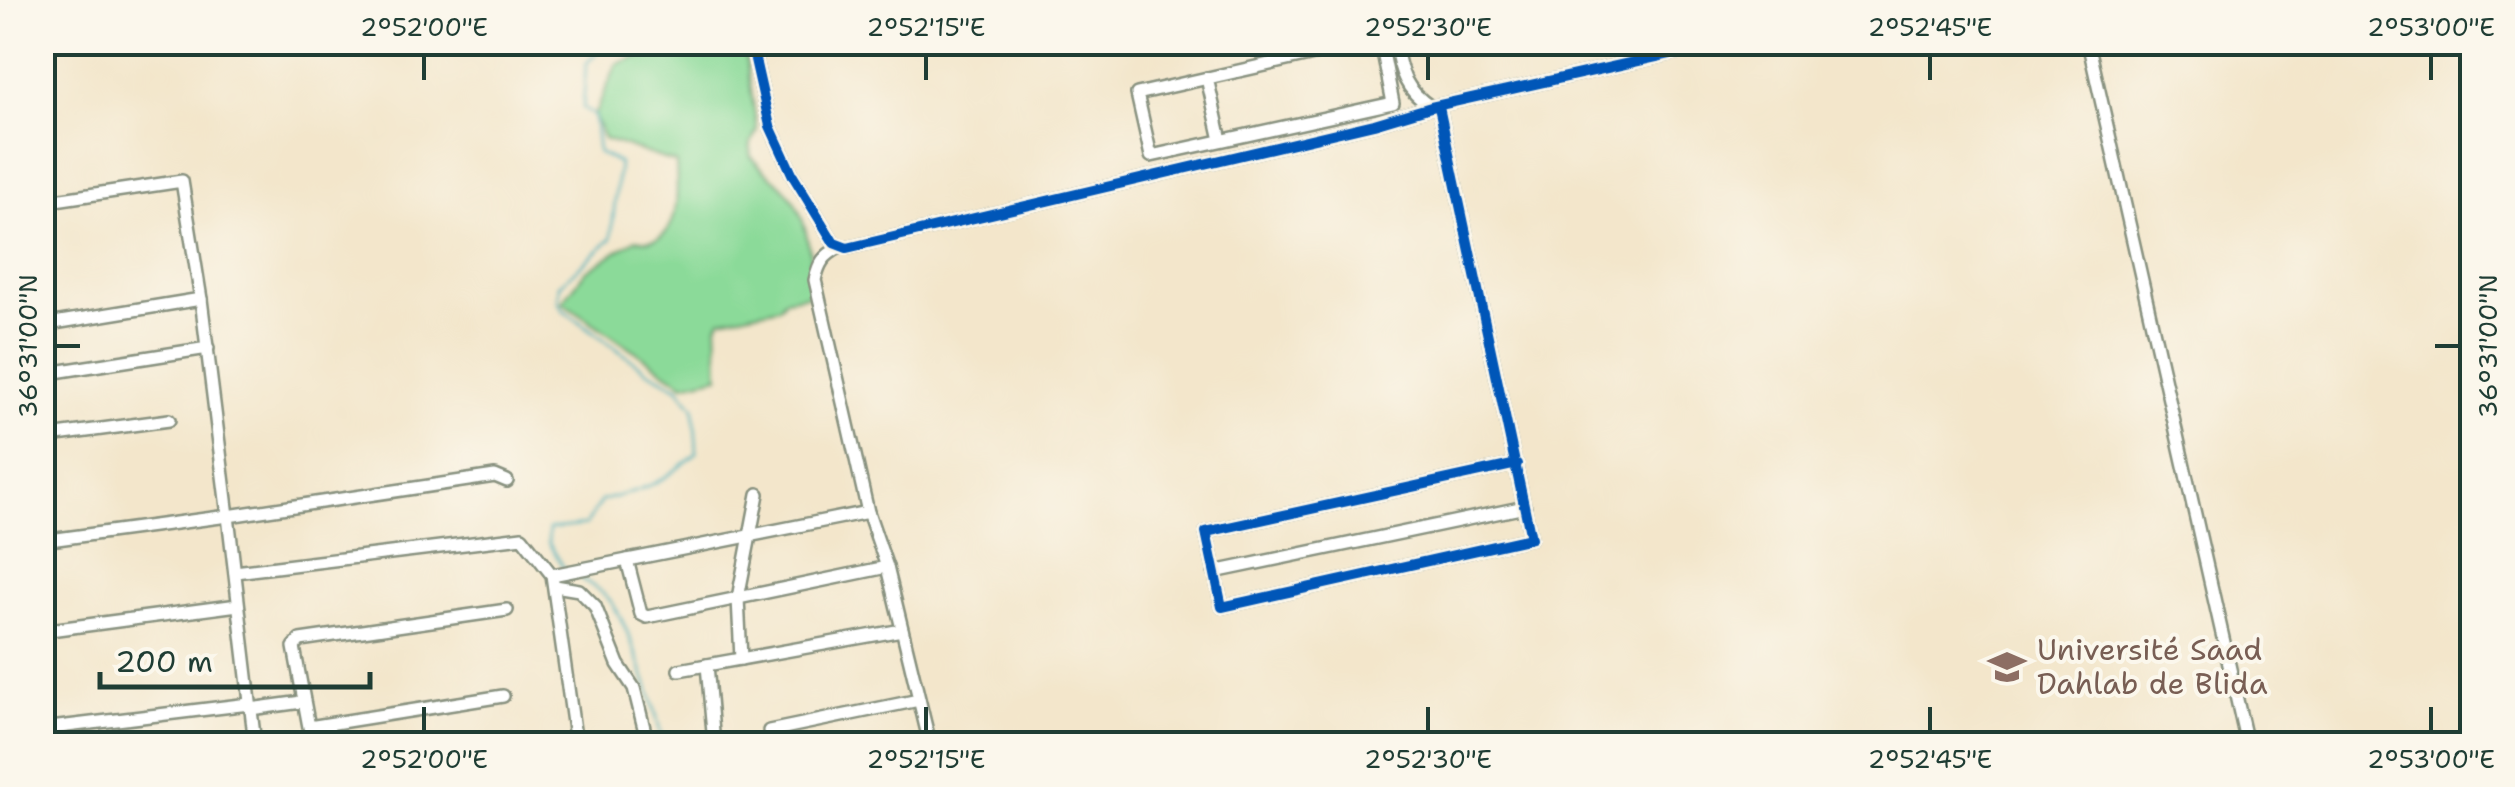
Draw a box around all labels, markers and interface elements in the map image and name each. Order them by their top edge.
text: 2°52'00"E [360,10,488,44]
text: 2°52'15"E [867,10,985,44]
text: 2°52'30"E [1364,10,1492,44]
text: 2°52'45"E [1868,10,1992,44]
text: 2°53'00"E [2367,10,2495,44]
text: 36°31'00"N [11,274,45,418]
text: 36°31'00"N [2471,274,2505,418]
scale bar [100,627,370,689]
place label: Université Saad Dahlab de Blida [2037,629,2268,704]
text: 200 m [115,641,213,682]
school or university icon: Université Saad Dahlab de Blida [1986,646,2028,688]
text: 2°52'00"E [360,742,488,776]
text: 2°52'15"E [867,742,985,776]
text: 2°52'30"E [1364,742,1492,776]
text: 2°52'45"E [1868,742,1992,776]
text: 2°53'00"E [2367,742,2495,776]

